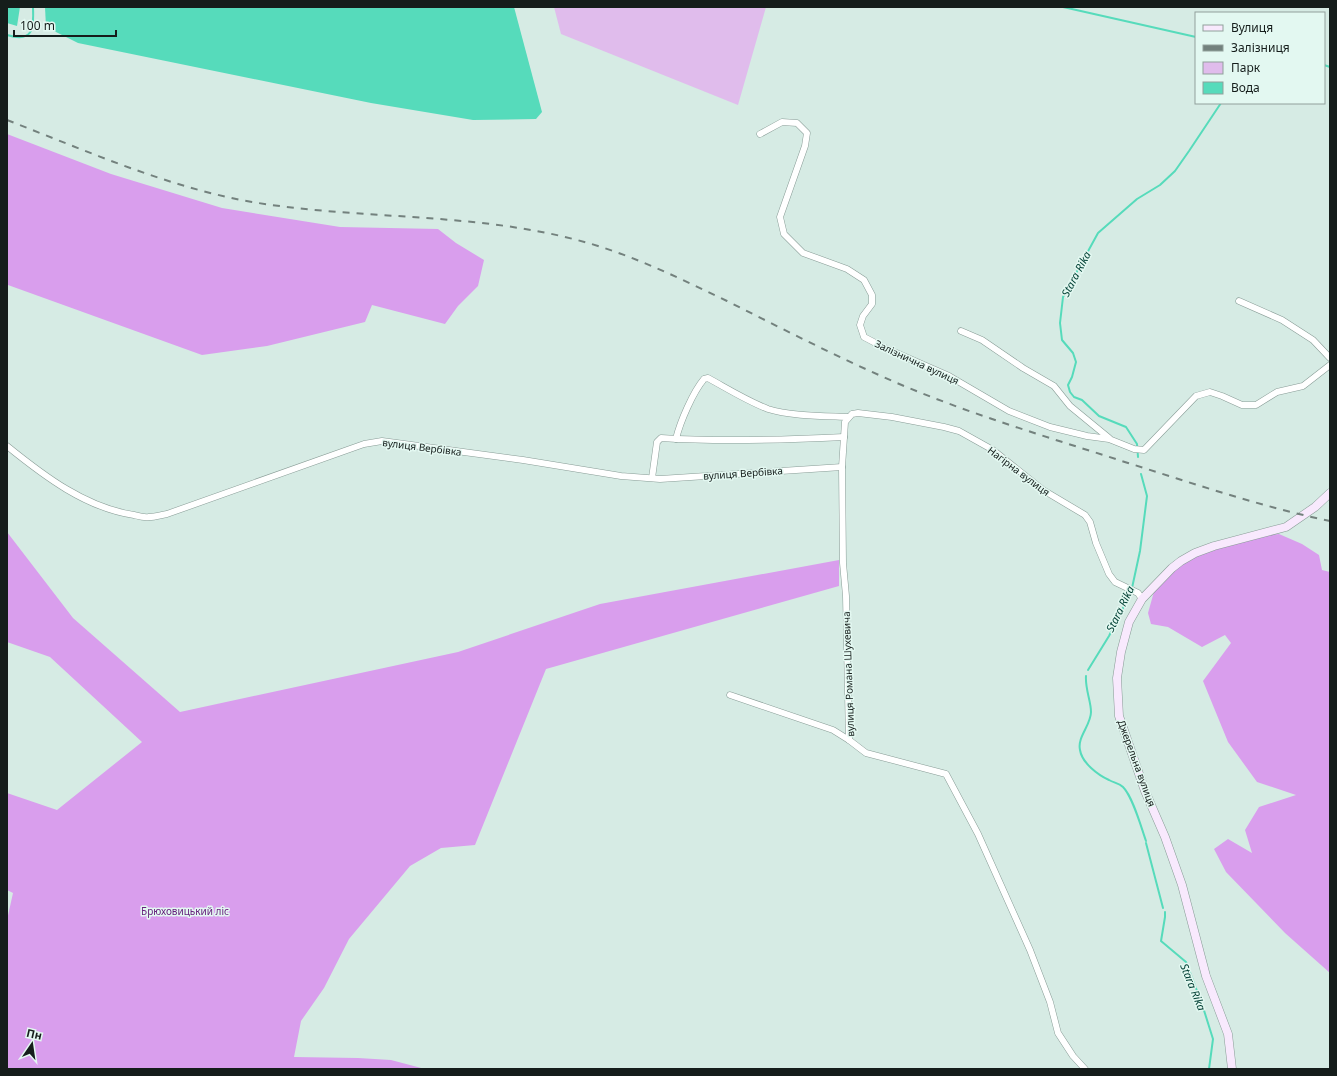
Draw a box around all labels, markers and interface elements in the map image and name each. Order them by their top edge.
scale bar [14,12,116,38]
legend [1195,12,1325,104]
text: 100 m [20,17,55,34]
text: Вулиця [1231,19,1273,36]
text: Залізниця [1231,39,1290,56]
text: Парк [1231,59,1261,76]
text: Вода [1231,79,1260,96]
water label: Stara Rika [1057,248,1094,299]
street label: Залізнична вулиця [873,336,961,388]
street label: вулиця Вербівка [382,435,462,459]
street label: Нагірна вулиця [985,443,1053,499]
street label: вулиця Вербівка [703,463,783,483]
water label: Stara Rika [1102,583,1137,634]
street label: вулиця Романа Шухевича [839,611,857,737]
street label: Джерельна вулиця [1115,718,1159,808]
park label: Брюховицький ліс [141,904,229,918]
water label: Stara Rika [1177,961,1210,1013]
north arrow [12,1024,52,1064]
text: Пн [25,1025,44,1043]

